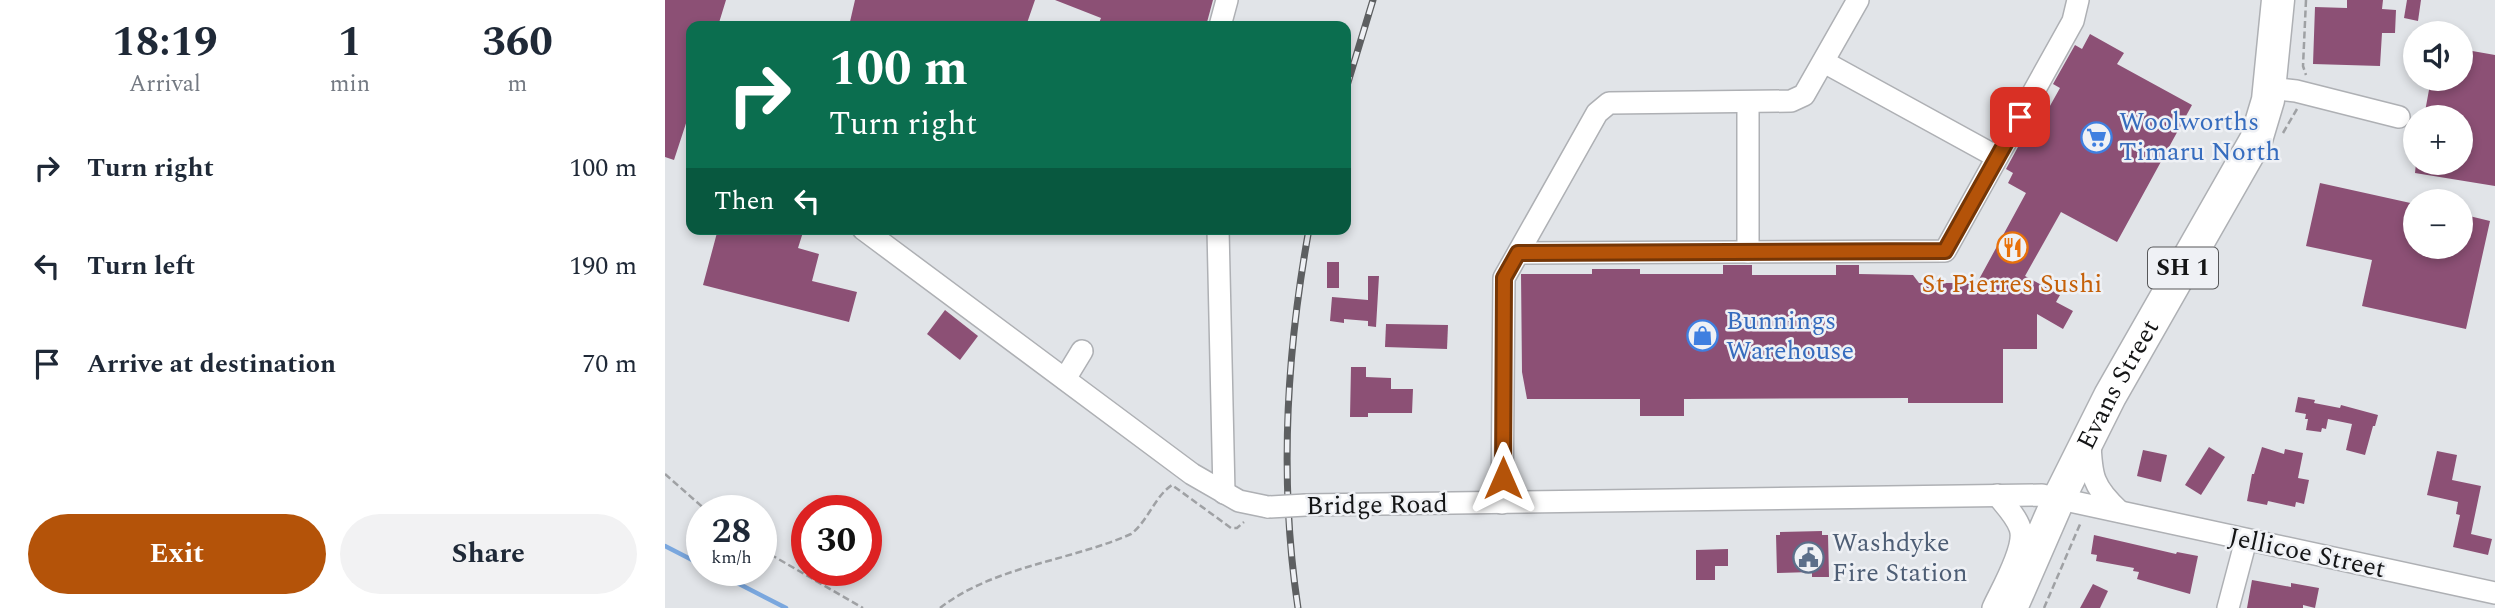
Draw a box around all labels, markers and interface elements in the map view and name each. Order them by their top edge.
text: 18:19 [112,11,218,74]
text: 1 [338,11,362,74]
text: 360 [482,11,553,74]
map controls [2403,21,2473,259]
button: sound [2403,21,2473,91]
text: 100 m [829,32,968,107]
icon: right [714,49,805,140]
text: Arrival [129,67,201,102]
text: min [330,67,370,102]
text: m [508,67,527,102]
pin [1990,87,2050,147]
icon: arrive [2001,98,2039,136]
text: Turn right [829,100,977,149]
place label: Woolworths Timaru North [2119,102,2281,172]
button: + [2403,105,2473,175]
supermarket icon: Woolworths Timaru North [2079,120,2113,154]
text: Turn right [87,148,214,188]
text: 100 m [569,148,637,188]
icon: right [28,149,66,187]
text: Then [714,181,774,221]
icon: left [788,182,826,220]
button: − [2403,189,2473,259]
restaurant icon: St Pierres Sushi [1995,231,2029,265]
text: Turn left [87,246,195,286]
text: 190 m [569,246,637,286]
icon: left [28,247,66,285]
road number: SH 1 [2148,247,2218,288]
place label: St Pierres Sushi [1922,264,2102,304]
place label: Bunnings Warehouse [1726,301,1854,371]
street label: Evans Street [2066,312,2170,457]
shop icon: Bunnings Warehouse [1686,319,1720,353]
text: Arrive at destination [87,344,336,384]
text: 70 m [582,344,637,384]
icon: arrive [28,345,66,383]
position arrow [1466,441,1540,515]
street label: Bridge Road [1306,484,1448,526]
speed limit sign: 30 [791,495,882,586]
text: 28 [712,505,751,558]
button: Exit [28,514,326,594]
button: Share [340,514,637,594]
street label: Jellicoe Street [2225,517,2389,589]
place label: Washdyke Fire Station [1832,523,1968,593]
public building icon: Washdyke Fire Station [1792,541,1826,575]
text: km/h [711,544,752,571]

